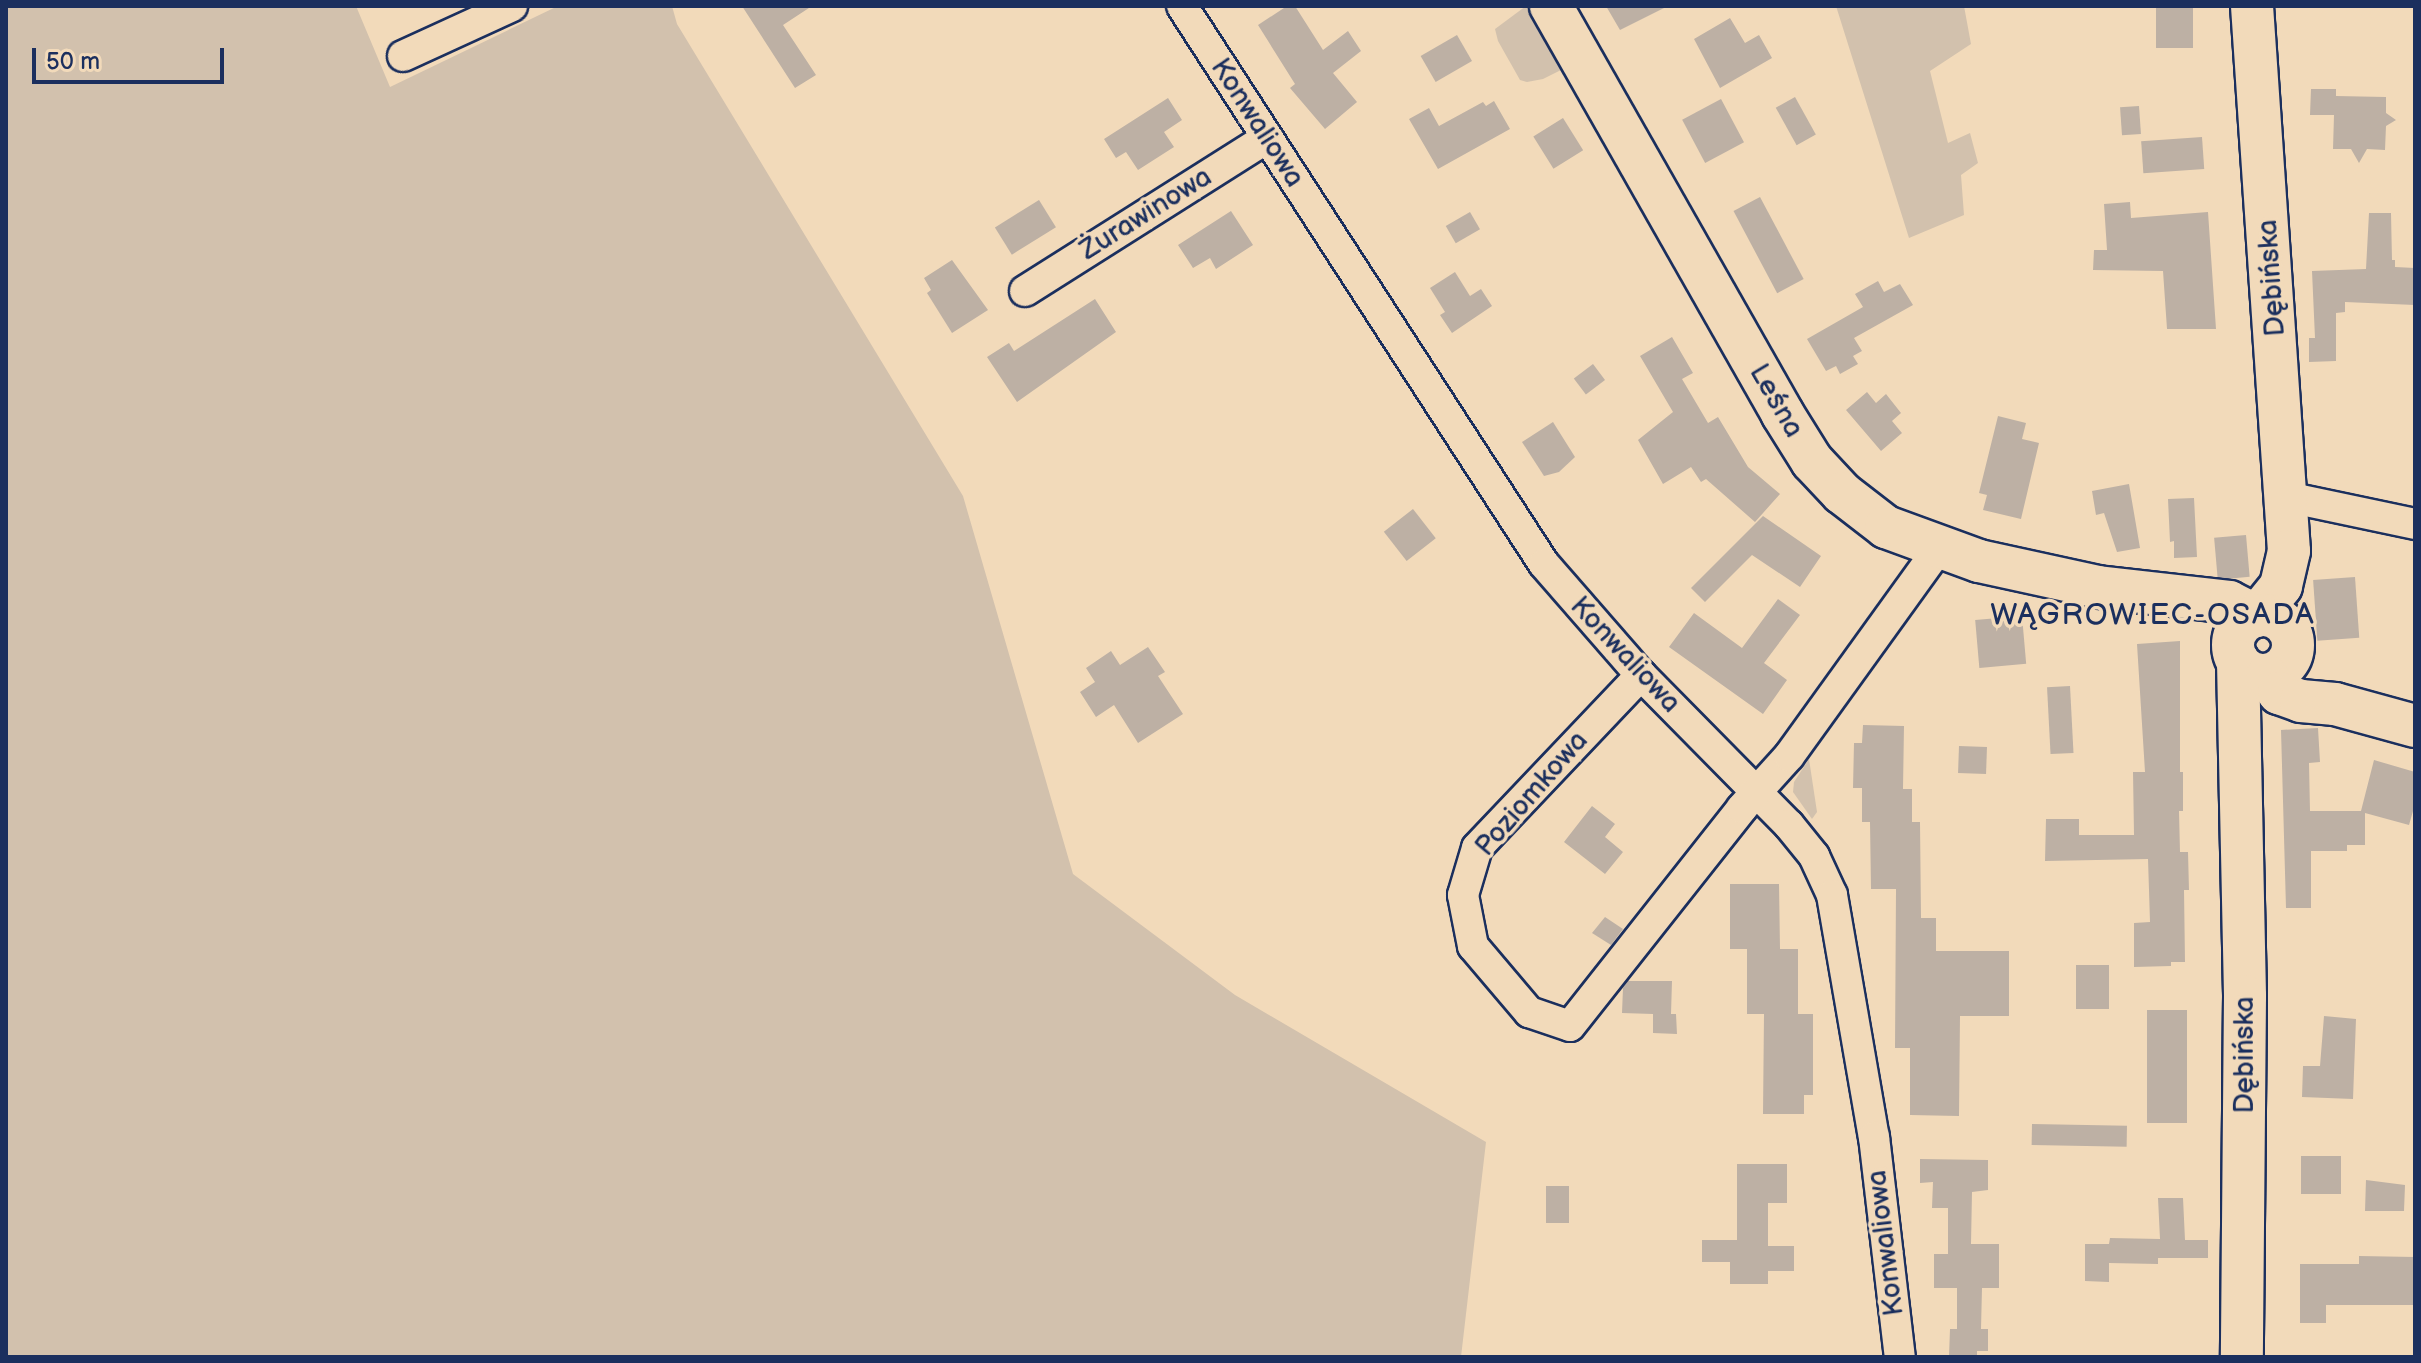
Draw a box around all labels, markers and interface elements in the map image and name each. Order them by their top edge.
scale bar [36,32,228,82]
text: 50 m [46,47,100,76]
street label: Konwaliowa [1203,52,1311,194]
street label: Żurawinowa [1074,160,1218,268]
street label: Dębińska [2251,218,2293,338]
street label: Leśna [1742,358,1810,444]
street label: Konwaliowa [1563,590,1687,720]
district label: WĄGROWIEC-OSADA [1990,597,2316,633]
street label: Poziomkowa [1469,725,1595,863]
street label: Dębińska [2228,996,2262,1114]
street label: Konwaliowa [1860,1168,1912,1318]

